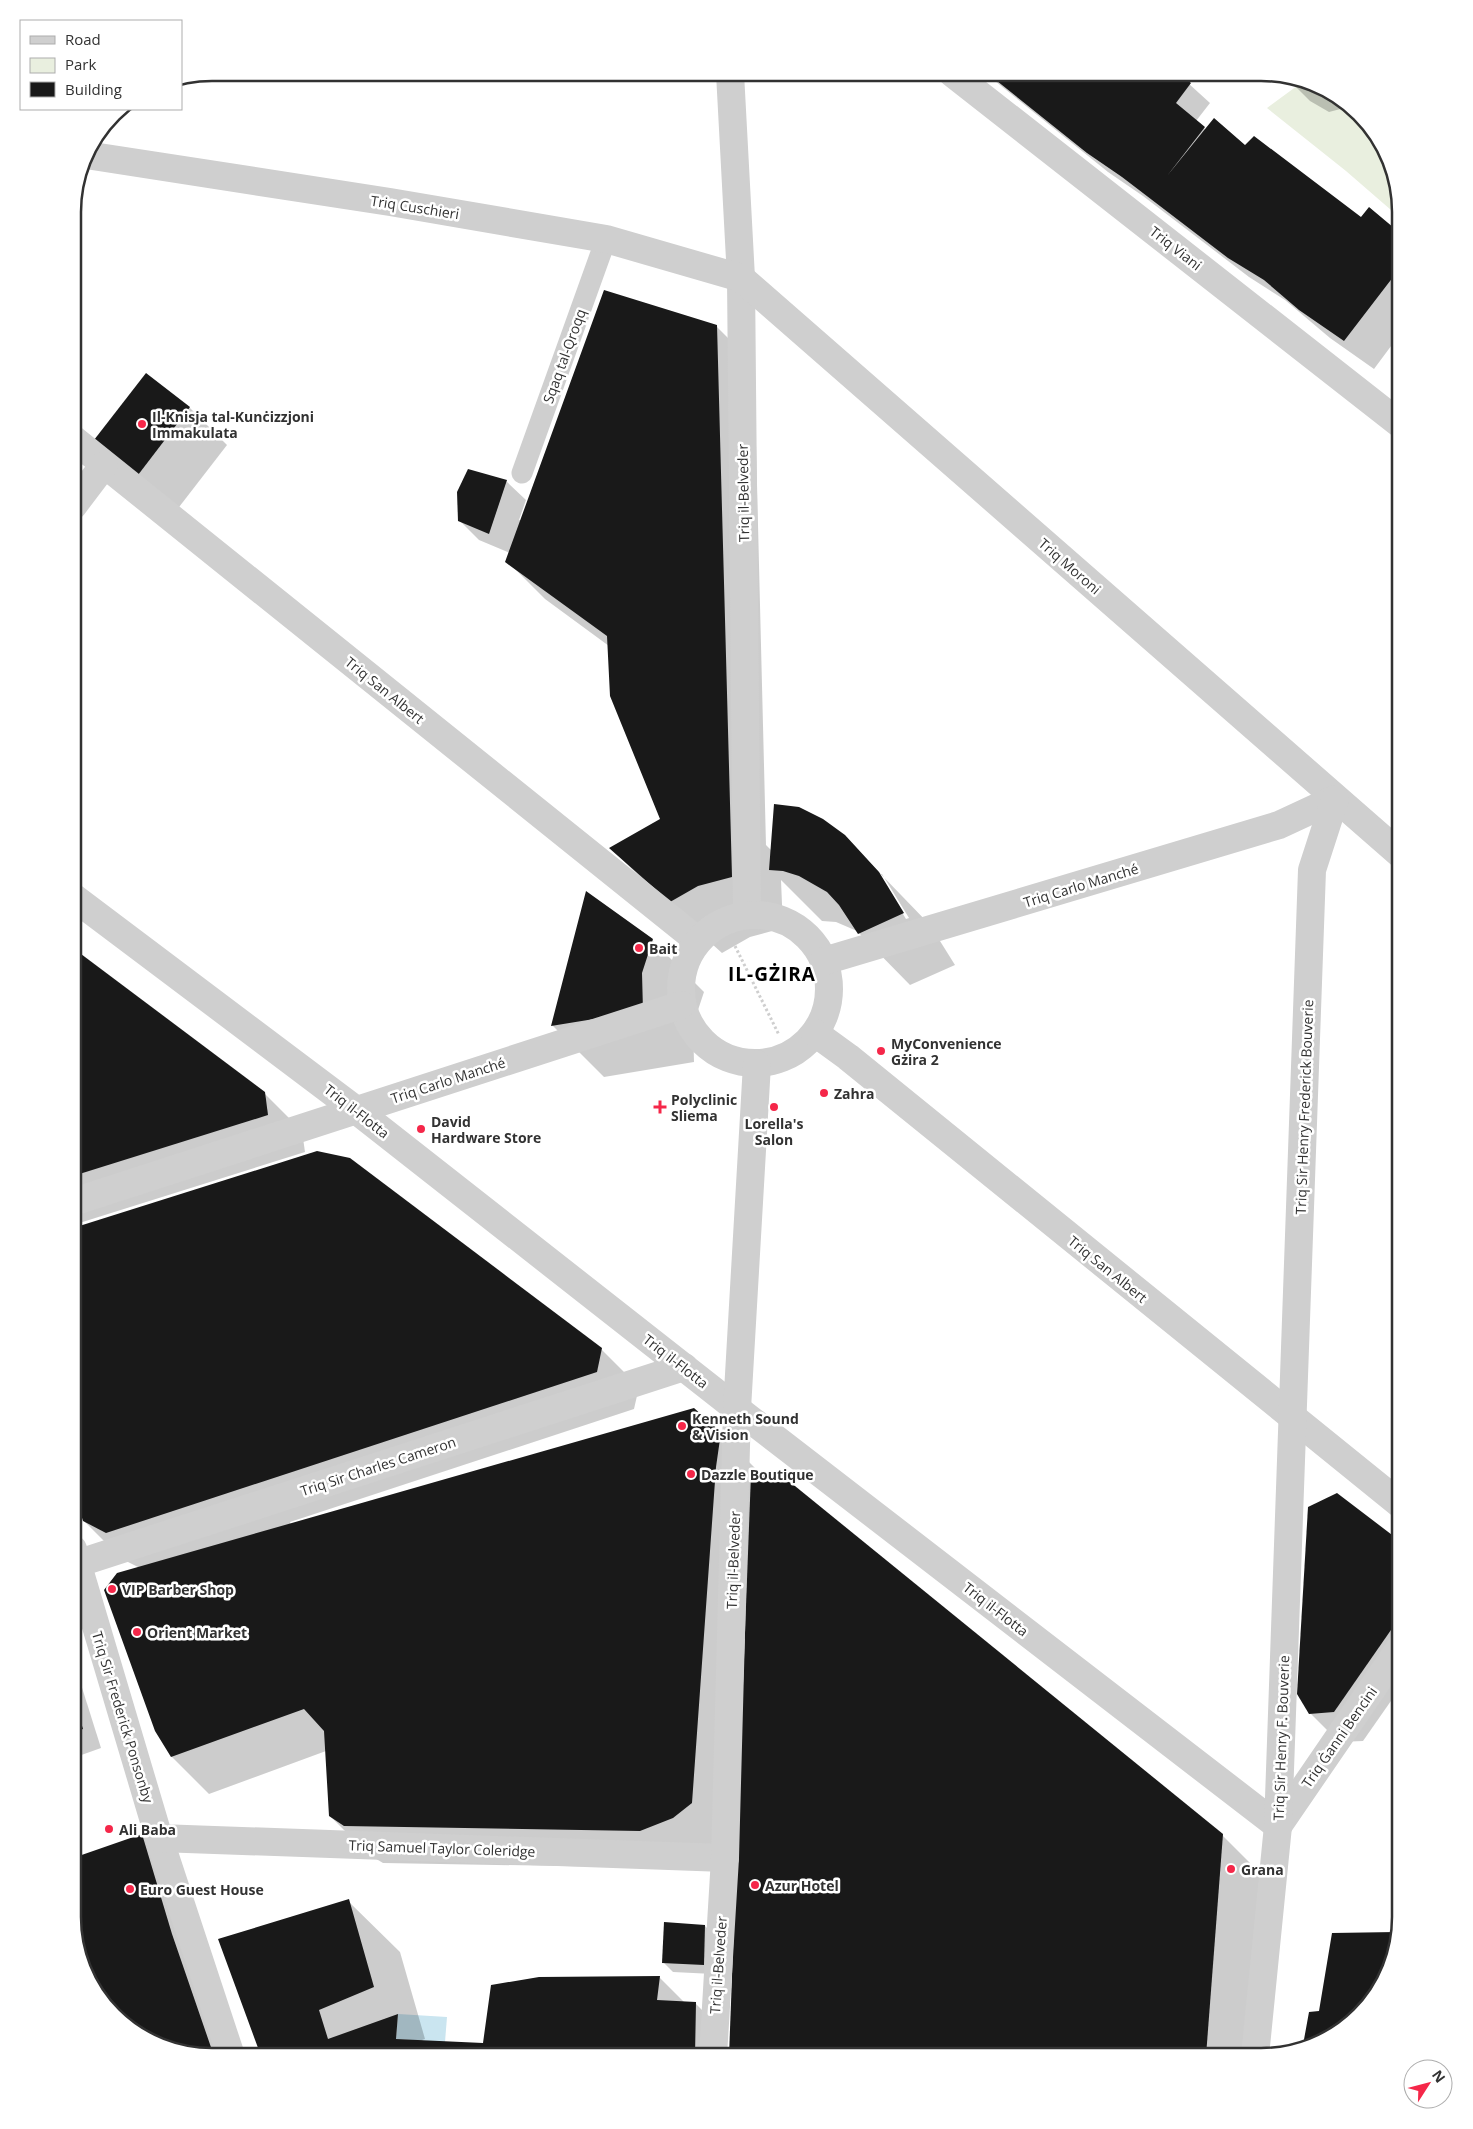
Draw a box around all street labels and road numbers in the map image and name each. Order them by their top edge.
street label: Triq Cuschieri [369,191,461,223]
street label: Triq Viani [1146,222,1206,274]
street label: Sqaq tal-Qroqq [538,306,590,406]
street label: Triq il-Belveder [733,443,753,542]
street label: Triq Moroni [1035,534,1105,598]
street label: Triq San Albert [342,652,428,728]
street label: Triq Carlo Manché [1021,858,1141,912]
street label: Triq Sir Henry Frederick Bouverie [1291,999,1317,1215]
street label: Triq Carlo Manché [388,1053,508,1107]
street label: Triq il-Flotta [321,1080,393,1142]
street label: Triq San Albert [1065,1231,1151,1307]
street label: Triq il-Flotta [640,1330,712,1392]
street label: Triq Sir Charles Cameron [298,1432,458,1500]
street label: Triq il-Belveder [722,1510,744,1609]
street label: Triq il-Flotta [960,1578,1032,1640]
street label: Triq Sir Frederick Ponsonby [88,1629,158,1806]
street label: Triq Sir Henry F. Bouverie [1269,1655,1293,1821]
street label: Triq Ġanni Bencini [1297,1683,1381,1791]
street label: Triq Samuel Taylor Coleridge [348,1835,536,1861]
street label: Triq il-Belveder [705,1915,731,2015]

